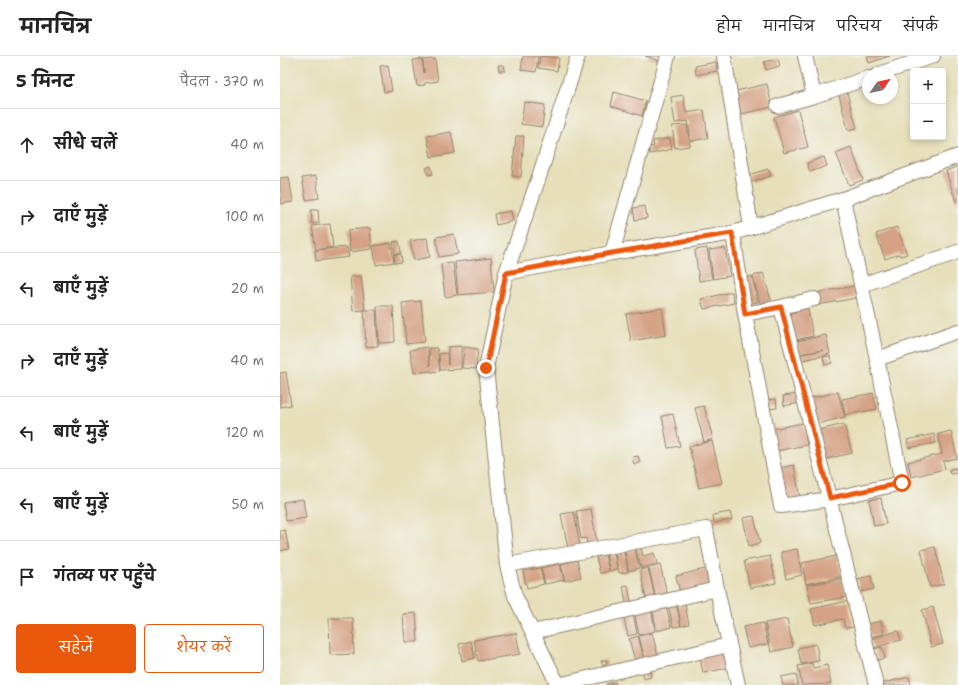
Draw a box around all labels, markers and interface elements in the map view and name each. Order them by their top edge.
text: मानचित्र [20,14,91,39]
text: होम [717,17,741,35]
text: मानचित्र [763,17,815,35]
text: परिचय [837,17,881,35]
text: संपर्क [903,17,938,35]
north arrow [862,68,898,104]
map controls [910,68,946,140]
button: + [910,68,946,104]
text: 5 मिनट [16,70,74,92]
text: पैदल · 370 m [180,73,264,90]
button: − [910,104,946,140]
icon: ahead [16,134,38,156]
text: सीधे चलें [54,134,117,154]
text: 40 m [230,136,264,153]
icon: right [16,206,38,228]
text: दाएँ मुड़ें [54,206,108,226]
text: 100 m [225,208,264,225]
icon: left [16,278,38,300]
text: बाएँ मुड़ें [54,278,108,298]
text: 20 m [231,280,264,297]
icon: right [16,350,38,372]
text: दाएँ मुड़ें [54,350,108,370]
text: 40 m [230,352,264,369]
route end [477,359,495,377]
icon: left [16,422,38,444]
text: बाएँ मुड़ें [54,422,108,442]
text: 120 m [226,424,264,441]
route start [893,474,911,492]
icon: left [16,494,38,516]
text: बाएँ मुड़ें [54,494,108,514]
text: 50 m [231,496,264,513]
icon: arrive [16,566,38,588]
text: गंतव्य पर पहुँचे [54,566,156,586]
button: सहेजें [16,624,136,673]
button: शेयर करें [144,624,264,673]

